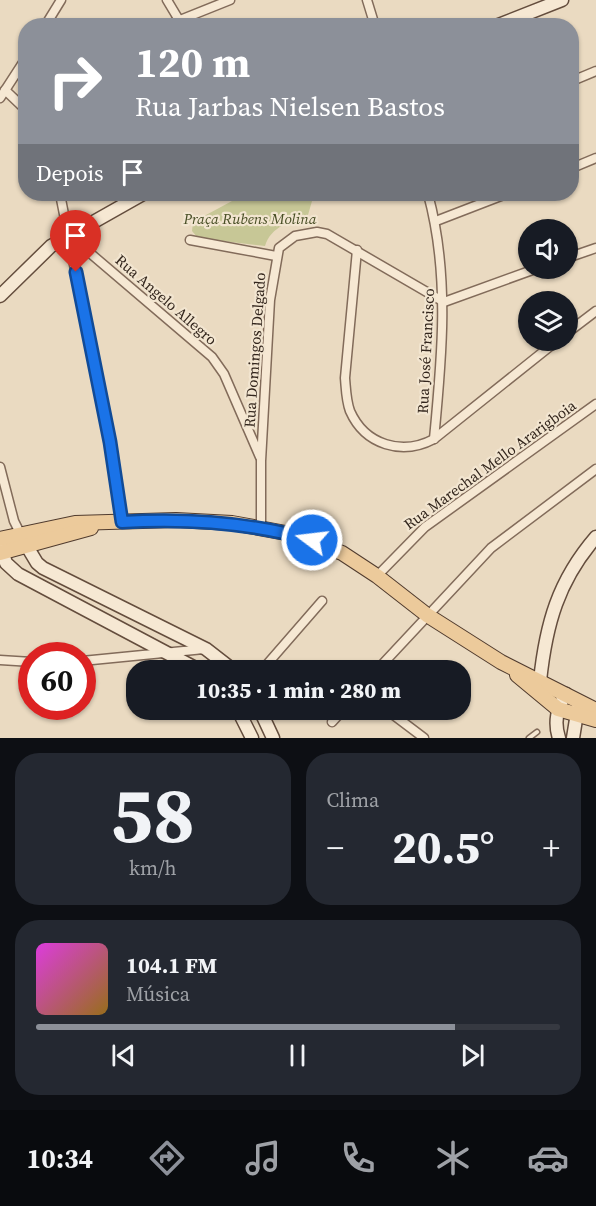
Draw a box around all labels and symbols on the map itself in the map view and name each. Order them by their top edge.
park label: Praça Rubens Molina [182,208,317,229]
pin [50,210,101,272]
street label: Rua Angelo Allegro [111,250,222,350]
street label: Rua Domingos Delgado [239,272,270,428]
street label: Rua José Francisco [412,288,439,414]
street label: Rua Marechal Mello Ararigboia [399,395,580,534]
position arrow [280,508,344,572]
speed limit sign: 60 [18,642,96,720]

